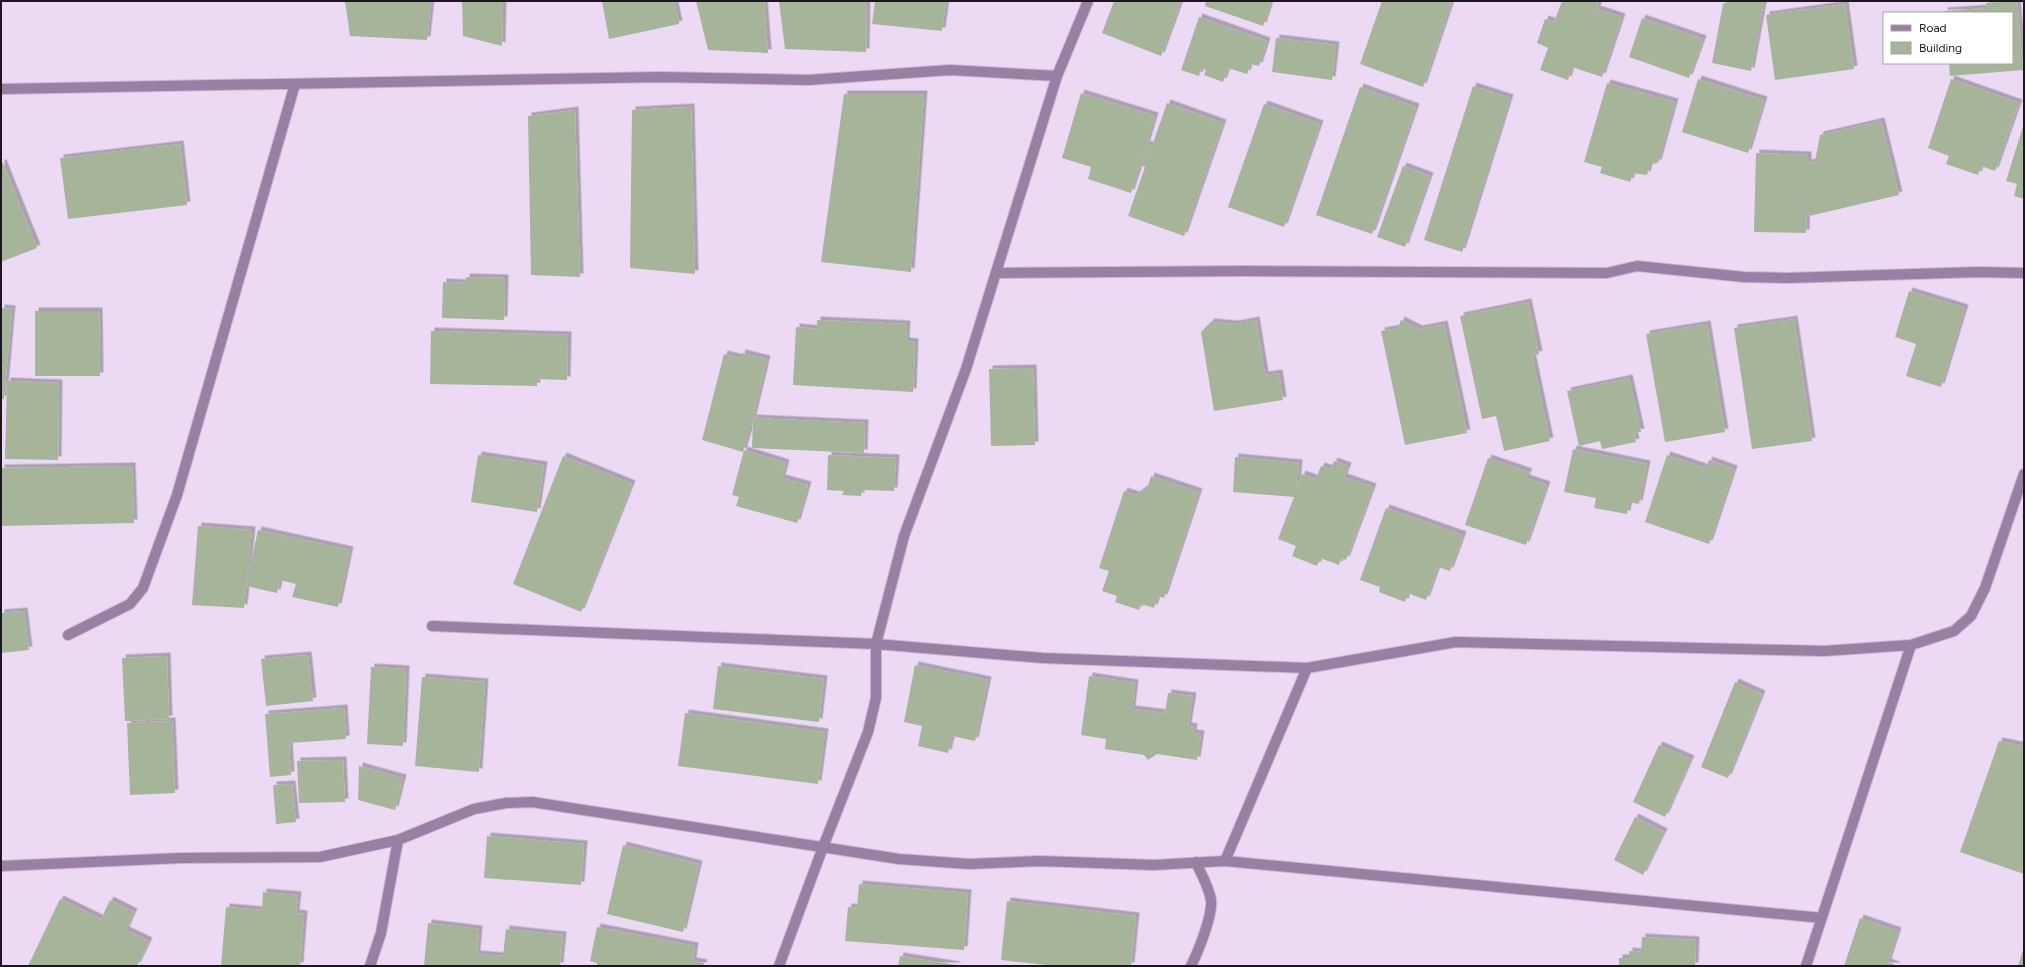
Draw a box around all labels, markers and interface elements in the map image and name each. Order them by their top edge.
legend [1883,12,2013,64]
text: Road [1919,21,1947,35]
text: Building [1919,41,1962,55]

